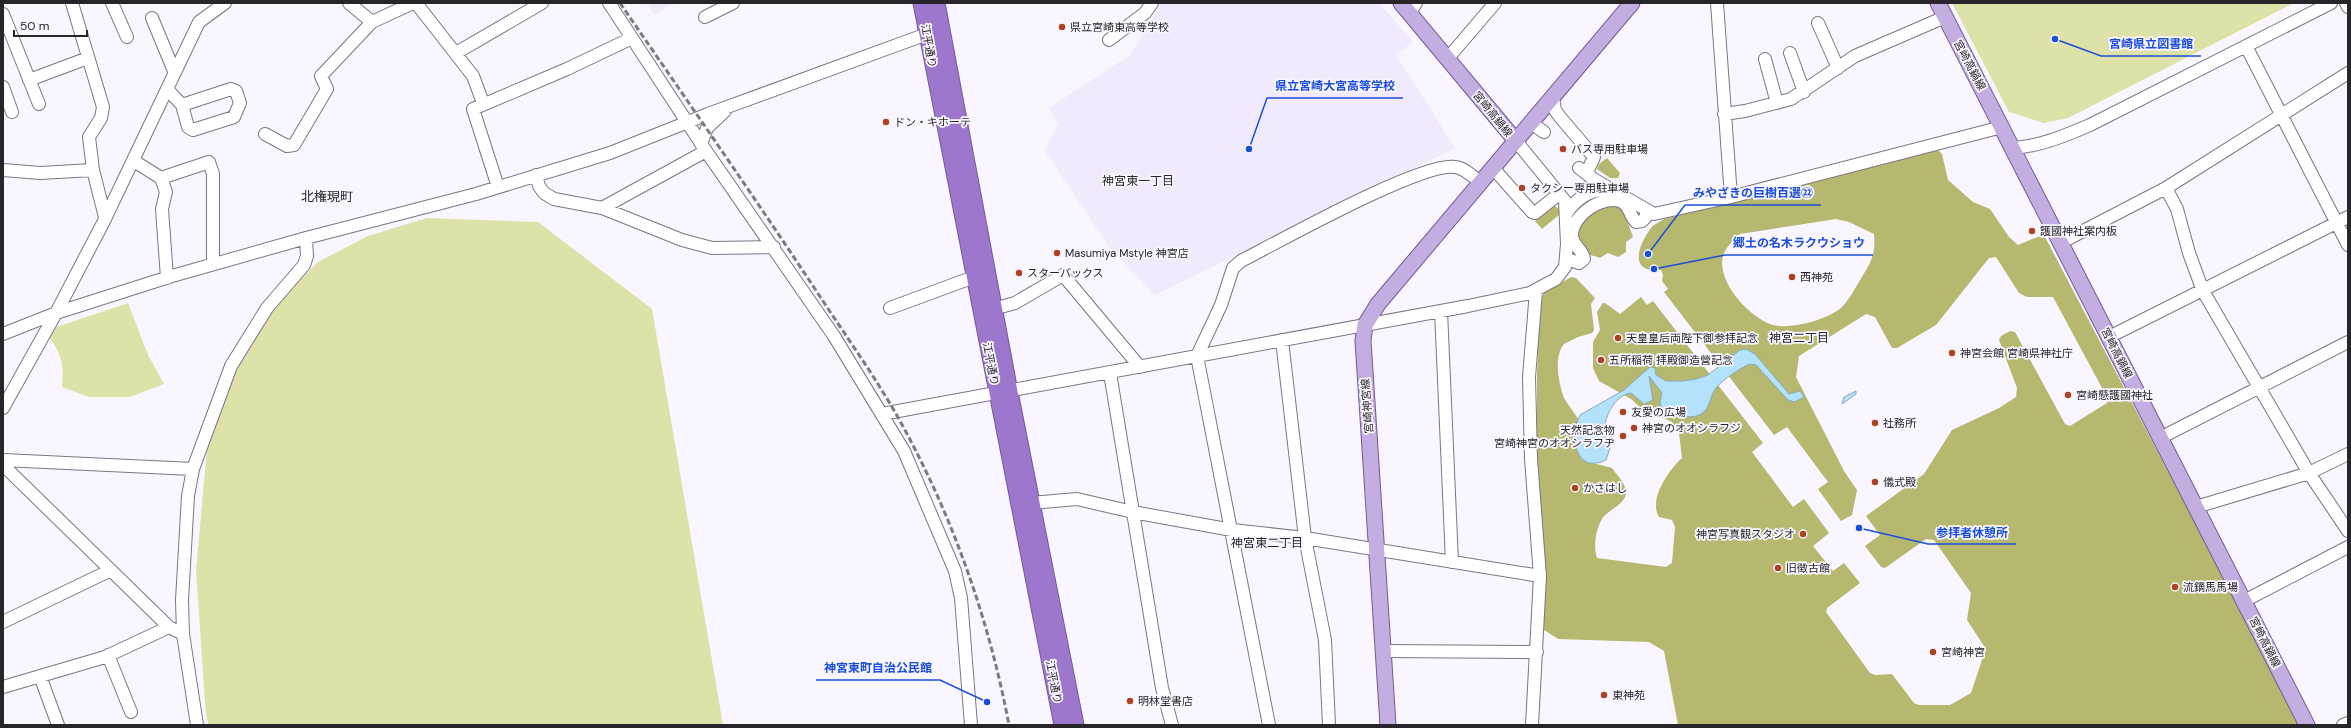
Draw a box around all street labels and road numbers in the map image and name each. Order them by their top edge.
street label: 江平通り [918,23,940,69]
street label: 宮崎高鍋線 [1951,37,1989,93]
street label: 宮崎高鍋線 [1470,88,1516,140]
street label: 宮崎高鍋線 [2098,325,2136,381]
street label: 江平通り [980,341,1002,387]
street label: 宮崎神宮線 [1358,378,1376,434]
street label: 宮崎高鍋線 [2246,614,2284,670]
street label: 江平通り [1043,659,1065,705]

